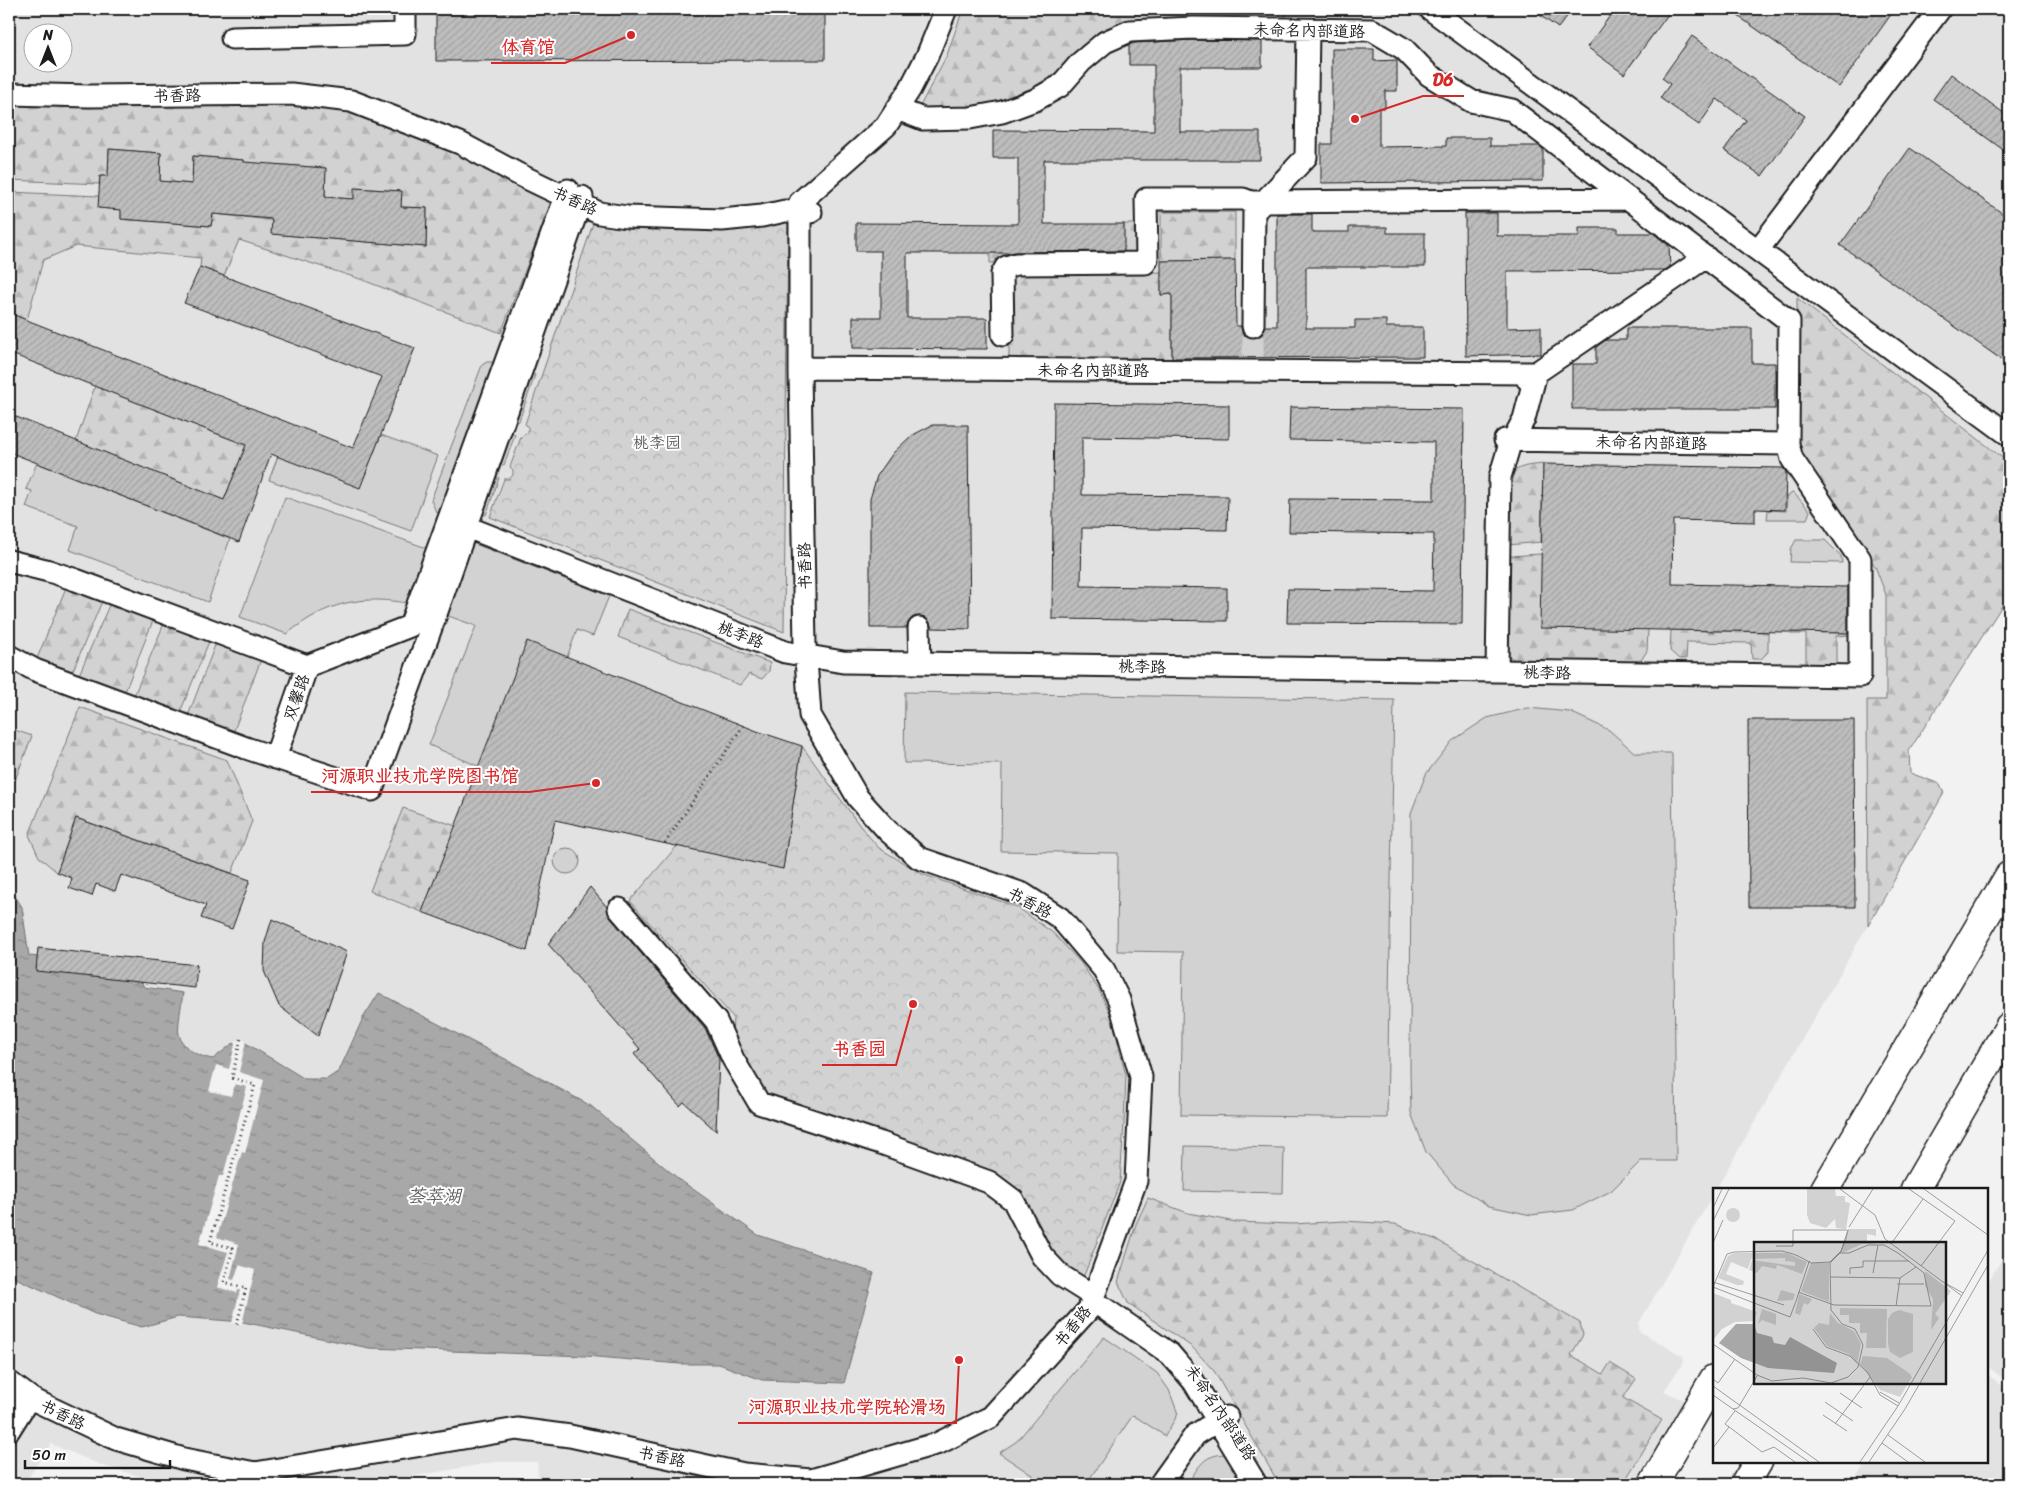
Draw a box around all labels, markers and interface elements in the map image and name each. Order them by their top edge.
street label: 未命名内部道路 [1253,15,1365,46]
north arrow [22,22,72,72]
text: N [42,23,53,48]
callout: 体育馆 [491,30,565,63]
text: 体育馆 [501,31,555,63]
callout: D6 [1423,63,1464,96]
text: D6 [1433,64,1454,96]
street label: 书香路 [153,81,201,110]
street label: 书香路 [547,177,603,223]
street label: 未命名内部道路 [1037,356,1149,385]
street label: 未命名内部道路 [1595,427,1707,458]
park label: 桃李园 [633,428,681,457]
street label: 书香路 [790,542,819,590]
street label: 桃李路 [713,612,768,657]
street label: 桃李路 [1118,652,1166,681]
street label: 桃李路 [1523,658,1571,687]
street label: 双馨路 [275,670,318,725]
callout: 河源职业技术学院图书馆 [311,759,529,792]
text: 河源职业技术学院图书馆 [321,760,519,792]
street label: 书香路 [1002,878,1058,927]
callout: 书香园 [822,1032,896,1065]
text: 书香园 [832,1033,886,1065]
water label: 荟萃湖 [407,1180,463,1212]
inset map [1713,1188,1988,1463]
street label: 书香路 [1046,1299,1099,1354]
street label: 未命名内部道路 [1177,1358,1264,1467]
callout: 河源职业技术学院轮滑场 [738,1390,956,1423]
street label: 书香路 [35,1391,91,1438]
text: 河源职业技术学院轮滑场 [748,1391,946,1423]
street label: 书香路 [635,1437,688,1476]
scale bar [25,1438,170,1470]
text: 50 m [32,1442,67,1468]

